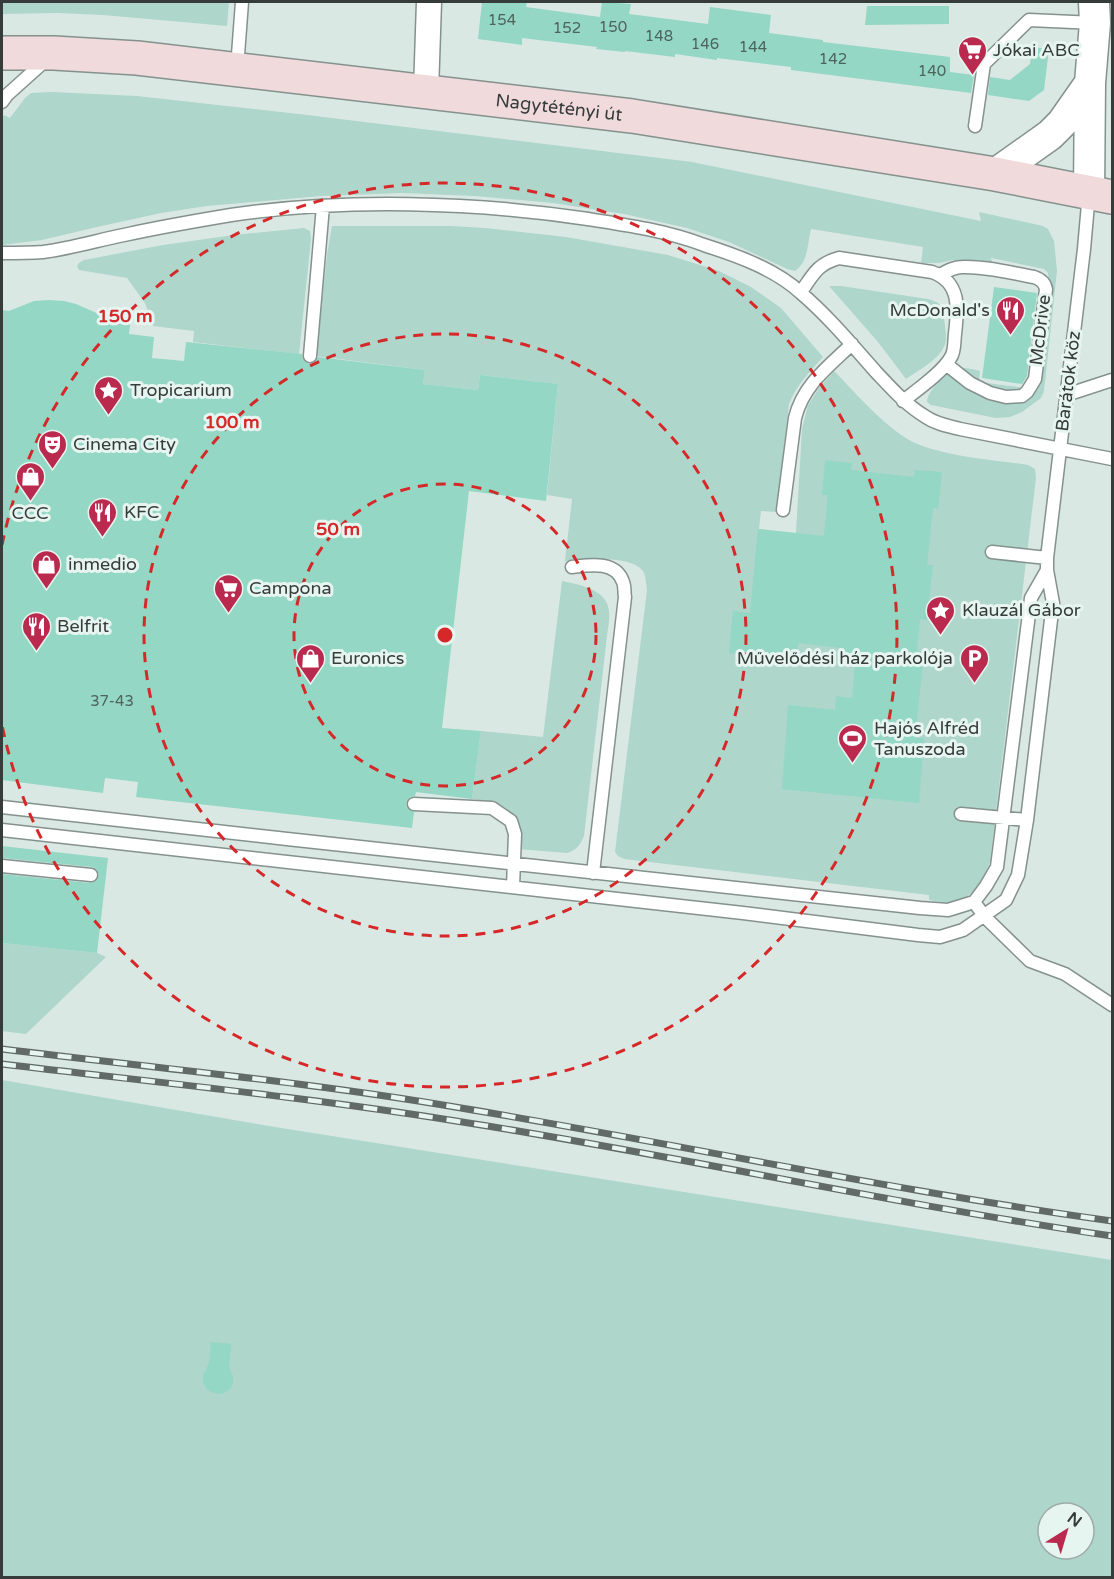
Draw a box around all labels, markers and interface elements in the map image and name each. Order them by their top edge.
house number: 154 [488,11,516,29]
house number: 150 [599,18,627,36]
house number: 152 [553,19,581,37]
house number: 148 [645,27,673,45]
supermarket icon: Jókai ABC [956,34,988,76]
house number: 146 [691,35,719,53]
house number: 144 [739,38,767,56]
place label: Jókai ABC [993,39,1080,61]
house number: 142 [819,50,847,68]
house number: 140 [918,62,946,80]
street label: Nagytétényi út [494,89,624,126]
street label: McDrive [1025,293,1055,367]
restaurant icon: McDonald's [995,294,1027,336]
place label: McDonald's [890,299,990,321]
text: 150 m [97,305,153,327]
street label: Barátok köz [1051,329,1085,433]
place icon: Tropicarium [93,374,125,416]
place label: Tropicarium [130,379,232,401]
text: 100 m [204,411,260,433]
theatre icon: Cinema City [36,428,68,470]
place label: Cinema City [73,433,176,455]
shop icon: CCC [14,460,46,502]
restaurant icon: KFC [87,496,119,538]
place label: KFC [124,501,159,523]
place label: CCC [12,502,48,524]
text: 50 m [316,518,360,540]
shop icon: inmedio [31,548,63,590]
place label: inmedio [68,553,137,575]
supermarket icon: Campona [212,572,244,614]
place label: Campona [249,577,332,599]
place icon: Klauzál Gábor [925,594,957,636]
place label: Klauzál Gábor [962,599,1081,621]
restaurant icon: Belfrit [20,610,52,652]
place label: Belfrit [57,615,109,637]
centre of rings [435,625,455,645]
shop icon: Euronics [294,642,326,684]
parking icon: Művelődési ház parkolója [958,642,990,684]
place label: Euronics [331,647,404,669]
place label: Művelődési ház parkolója [737,647,953,669]
house number: 37-43 [90,692,134,710]
place label: Hajós Alfréd Tanuszoda [874,717,979,760]
sports icon: Hajós Alfréd Tanuszoda [837,722,869,764]
north arrow [1036,1501,1096,1561]
text: N [1063,1508,1086,1532]

